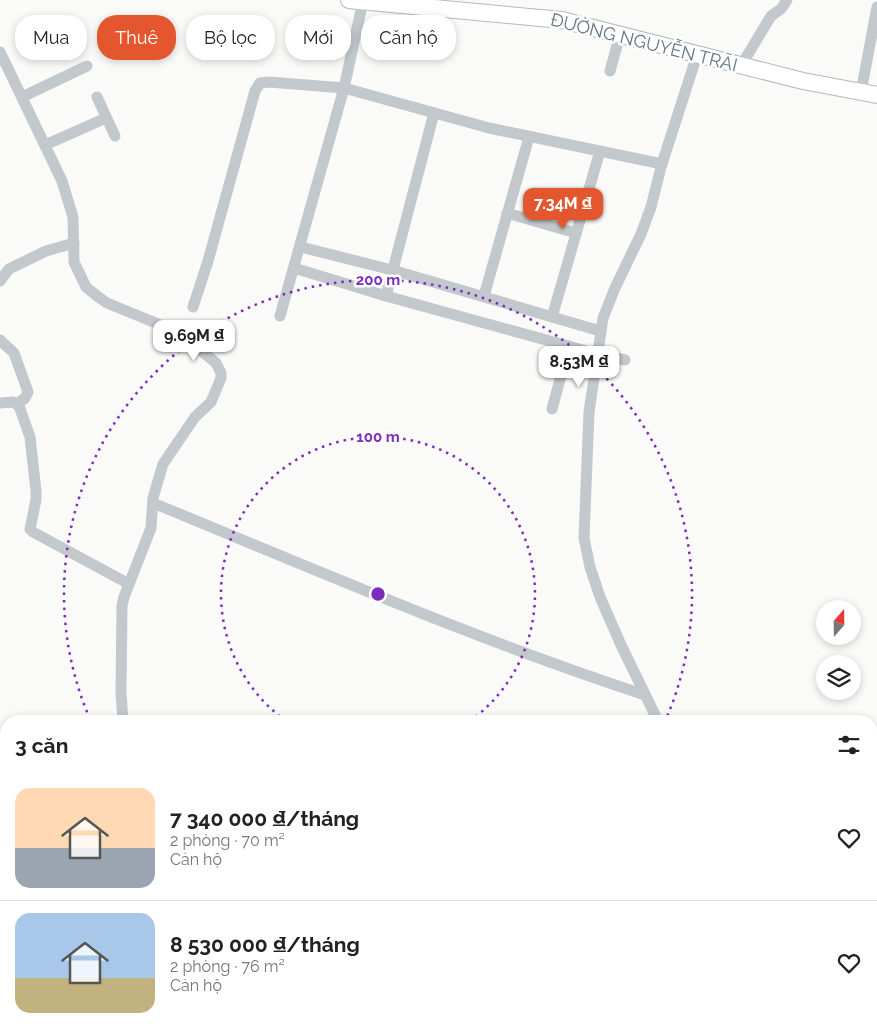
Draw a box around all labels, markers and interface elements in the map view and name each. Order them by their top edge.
street label: ĐƯỜNG NGUYỄN TRÃI [548,7,740,75]
chip: Mua [15,15,87,60]
chip: Thuê [97,15,176,60]
chip: Bộ lọc [186,15,275,60]
chip: Mới [285,15,351,60]
chip: Căn hộ [361,15,456,60]
pin: 7.34M ₫ [517,188,609,230]
text: 7.34M ₫ [534,194,592,213]
text: 200 m [356,271,400,289]
pin: 9.69M ₫ [148,320,240,362]
text: 9.69M ₫ [164,326,224,345]
pin: 8.53M ₫ [533,346,625,388]
text: 8.53M ₫ [549,352,609,371]
text: 100 m [356,428,400,446]
centre of rings [369,585,387,603]
north arrow [816,600,861,645]
map controls [816,600,861,700]
button: layers [816,655,861,700]
icon: filters [835,731,863,759]
text: 3 căn [15,733,68,758]
text: 7 340 000 ₫/tháng [170,806,359,831]
icon: home [55,808,115,868]
icon: heart [835,824,863,852]
text: 2 phòng · 70 m² [170,831,285,850]
text: Căn hộ [170,850,222,869]
text: 8 530 000 ₫/tháng [170,932,360,957]
icon: home [55,933,115,993]
icon: heart [835,949,863,977]
text: 2 phòng · 76 m² [170,957,285,976]
text: Căn hộ [170,976,222,995]

